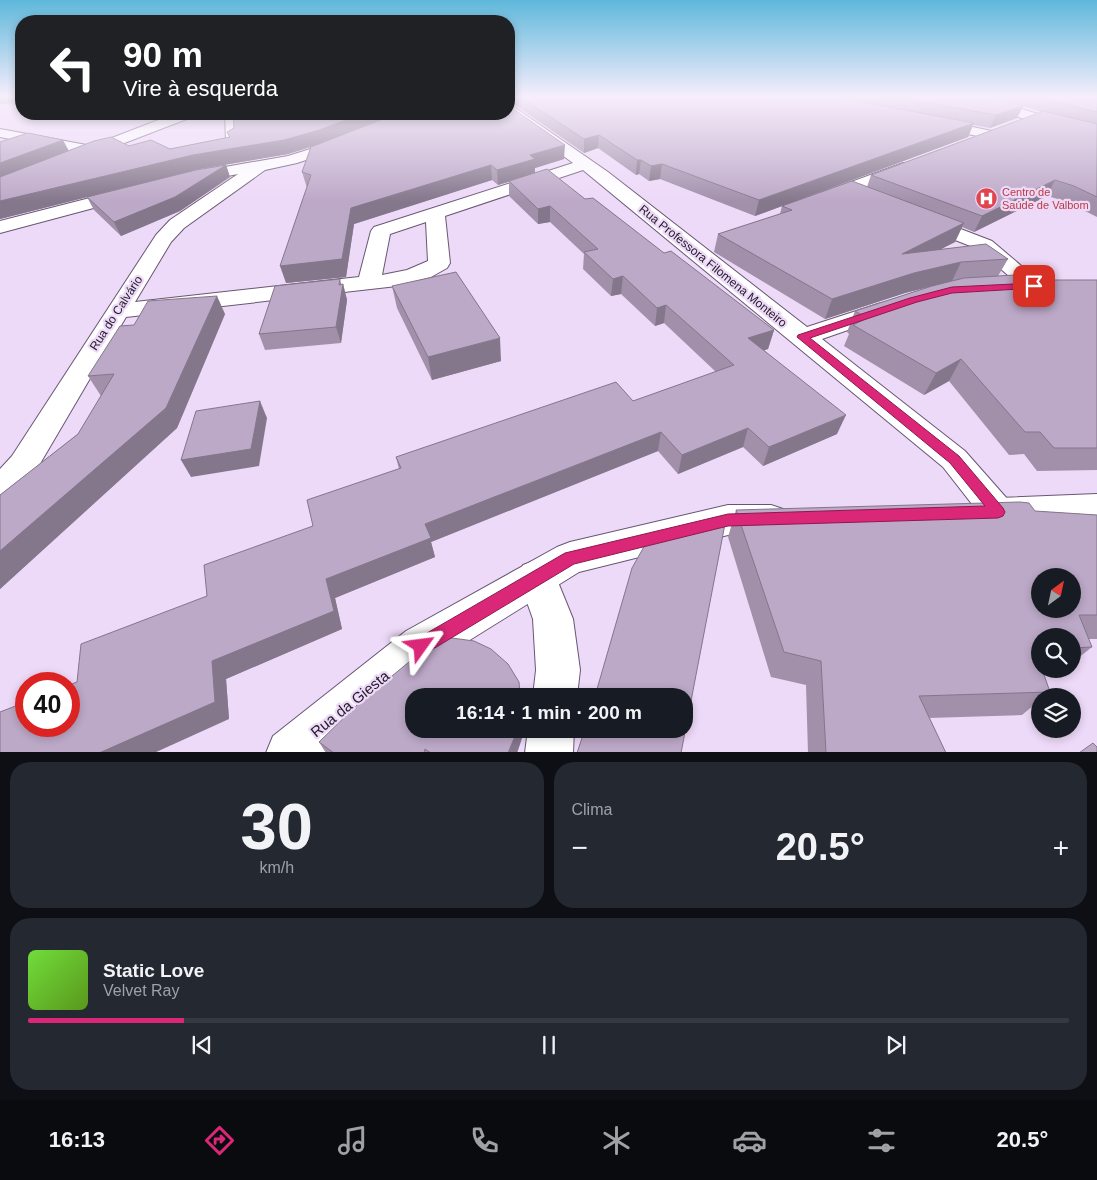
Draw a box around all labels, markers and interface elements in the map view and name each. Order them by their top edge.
icon: left [40,35,105,100]
text: 90 m [123,35,203,74]
text: Vire à esquerda [123,76,278,101]
hospital icon: Centro de Saúde de Valbom [974,186,998,210]
place label: Centro de Saúde de Valbom [1002,186,1089,211]
street label: Rua Professora Filomena Monteiro [636,202,790,330]
pin [1013,265,1055,307]
icon: arrive [1020,272,1048,300]
street label: Rua do Calvário [87,273,145,353]
north arrow [1031,568,1081,618]
map controls [1031,568,1081,738]
position arrow [394,619,446,671]
button: search [1031,628,1081,678]
street label: Rua da Giesta [307,666,393,740]
speed limit sign: 40 [15,672,80,737]
button: layers [1031,688,1081,738]
text: 16:14 · 1 min · 200 m [456,702,642,723]
text: 30 [241,790,313,863]
text: Clima [572,801,612,818]
text: 20.5° [776,826,865,868]
text: − [572,832,588,863]
text: + [1053,832,1069,863]
text: km/h [259,859,294,876]
text: Static Love [103,960,204,981]
text: Velvet Ray [103,982,179,999]
icon: previous [188,1031,216,1059]
icon: pause [535,1031,563,1059]
icon: next [882,1031,910,1059]
icon: directions [202,1123,237,1158]
icon: music [335,1123,370,1158]
icon: phone [467,1123,502,1158]
icon: climate [599,1123,634,1158]
icon: car [732,1123,767,1158]
icon: filters [864,1123,899,1158]
text: 16:13 [49,1127,105,1152]
text: 20.5° [997,1127,1048,1152]

